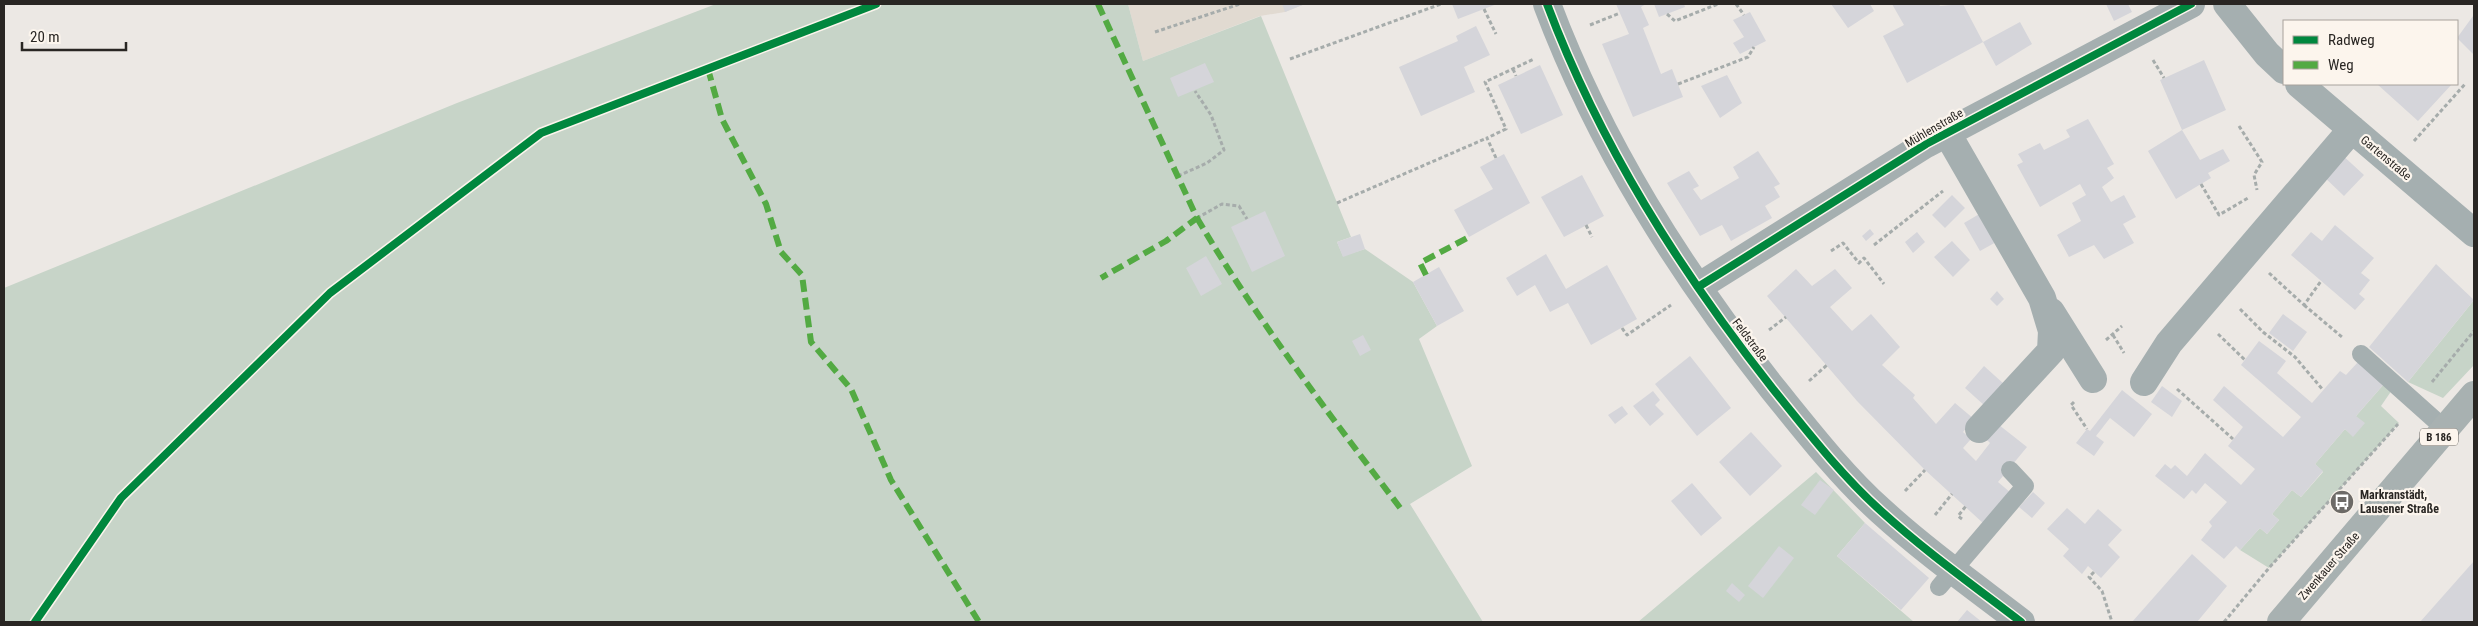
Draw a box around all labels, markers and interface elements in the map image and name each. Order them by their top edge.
scale bar [22,20,126,52]
legend [2283,20,2458,85]
text: 20 m [30,28,60,46]
text: Radweg [2328,31,2375,49]
text: Weg [2328,56,2354,74]
street label: Mühlenstraße [1902,106,1966,150]
street label: Gartenstraße [2358,133,2414,183]
street label: Feldstraße [1729,316,1771,365]
road number: B 186 [2420,428,2458,446]
place label: Markranstädt, Lausener Straße [2360,488,2439,516]
bus stop icon: Markranstädt, Lausener Straße [2329,489,2355,515]
street label: Zwenkauer Straße [2296,529,2362,603]

